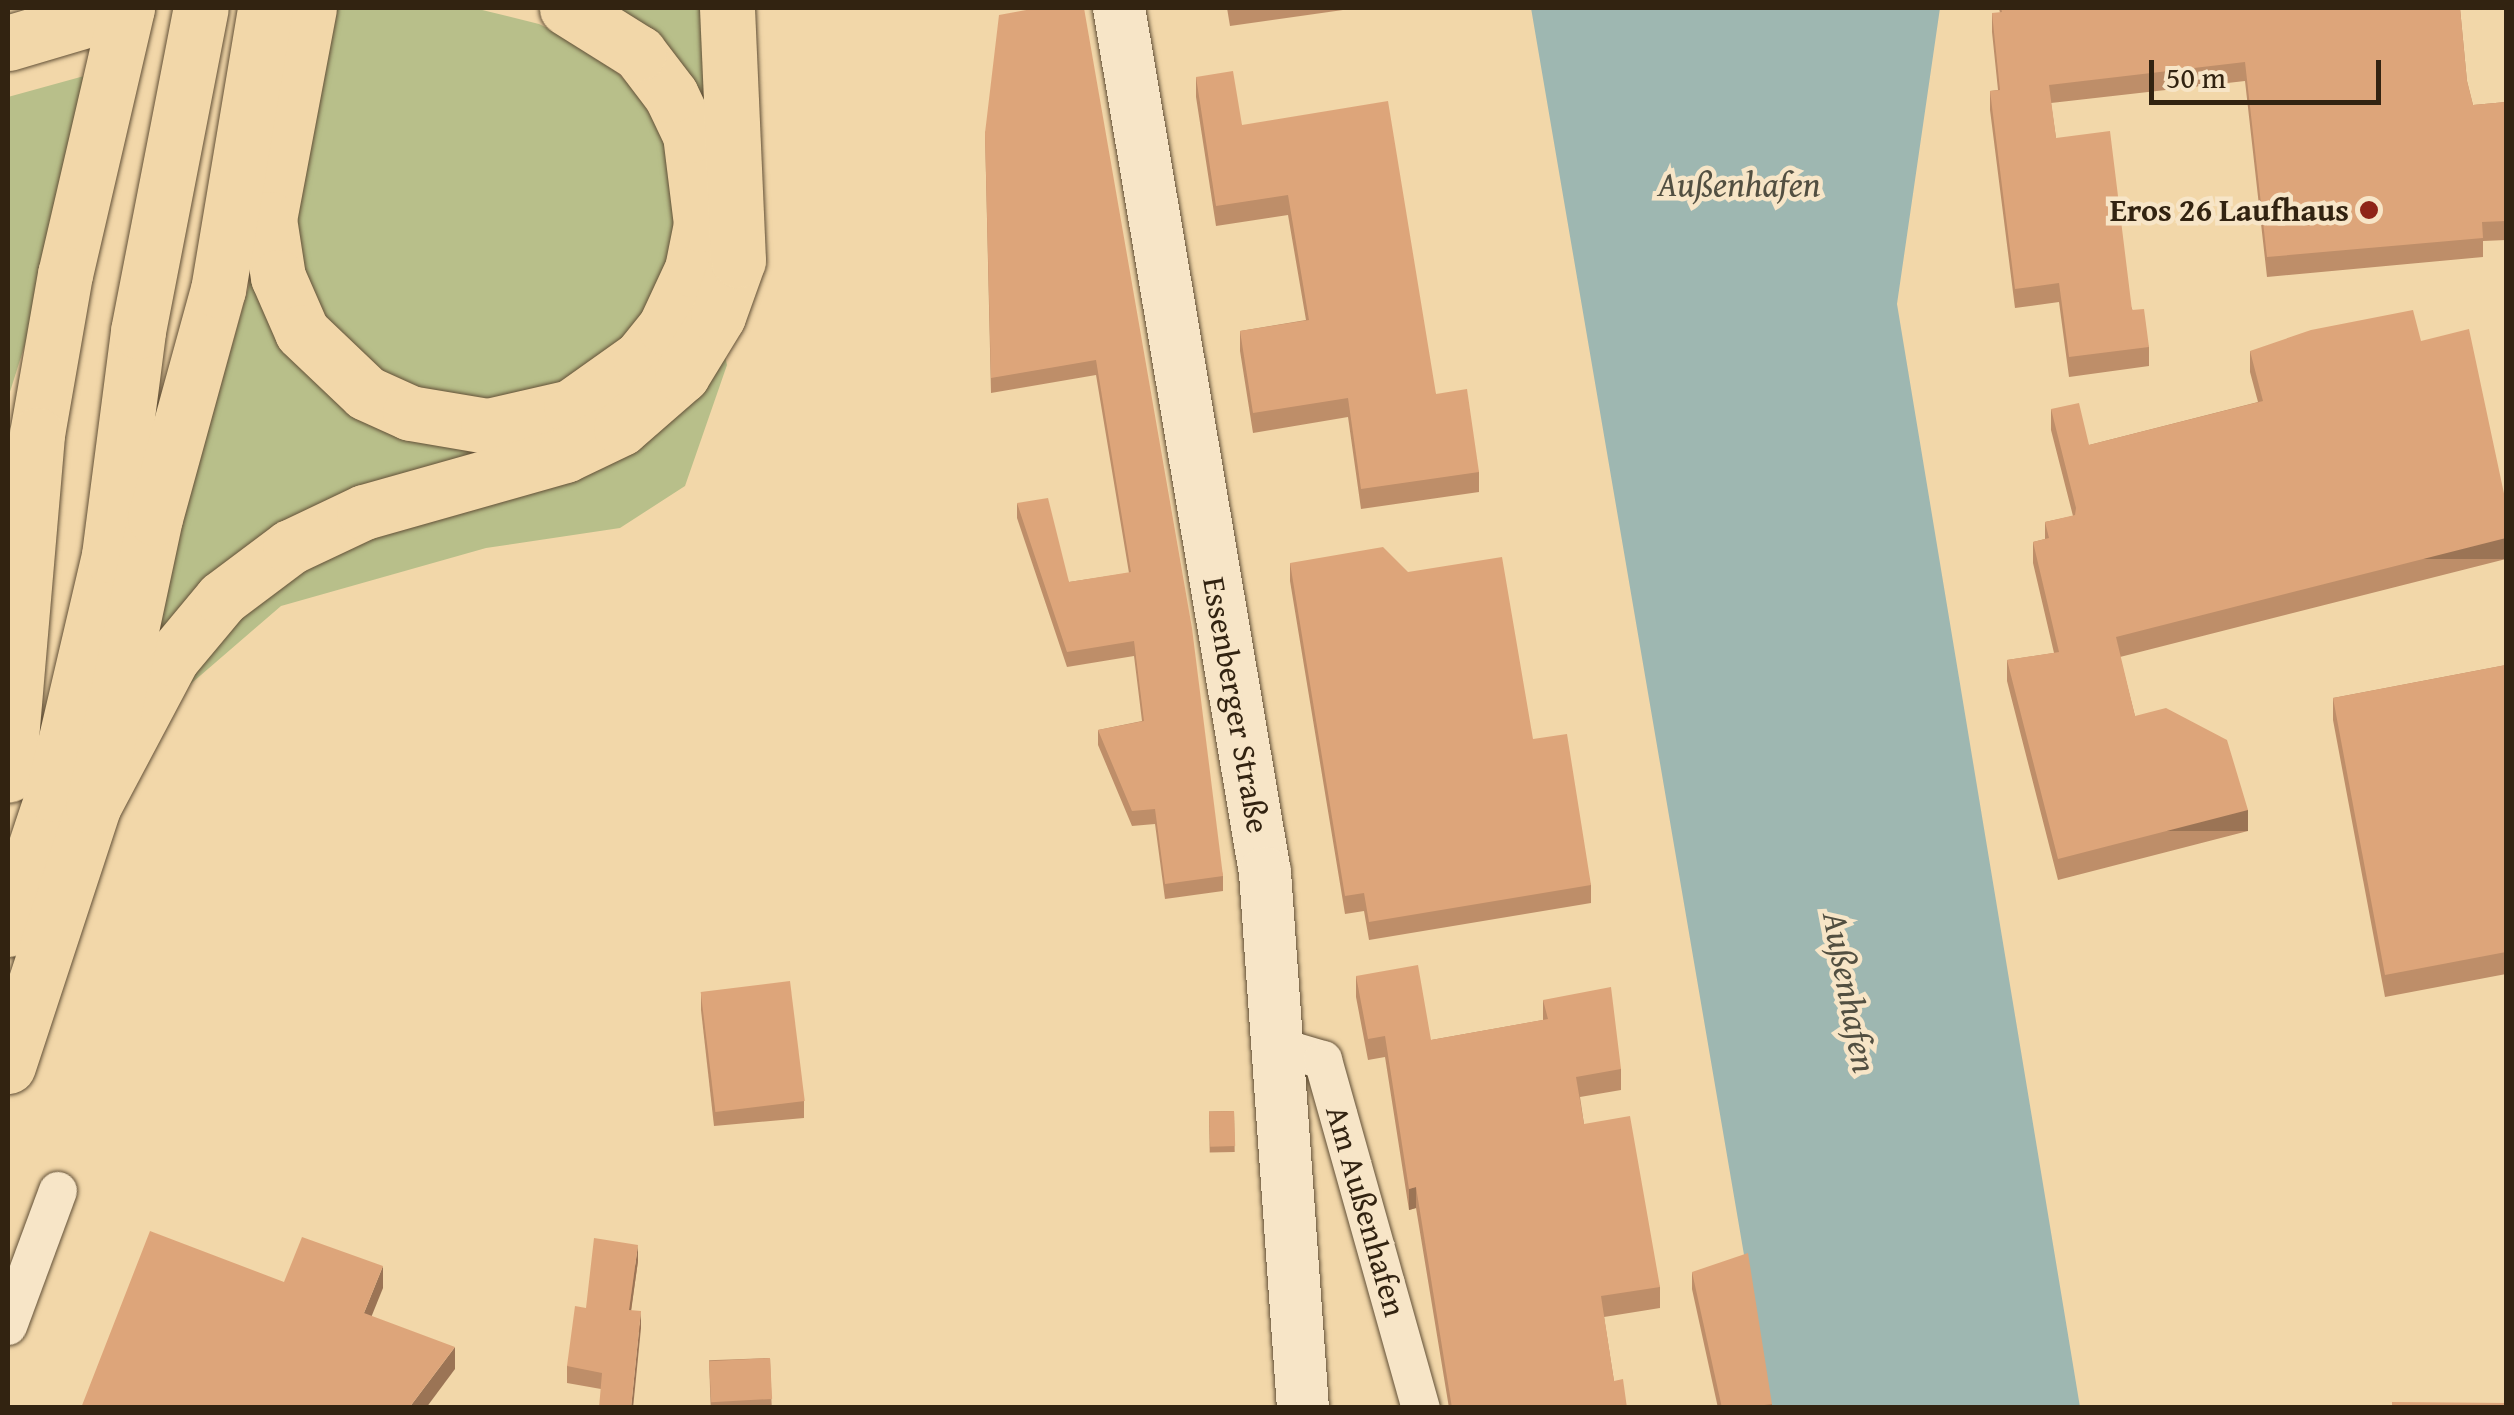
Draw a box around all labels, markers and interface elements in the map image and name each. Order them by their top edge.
scale bar [2154,40,2386,102]
text: 50 m [2166,55,2226,99]
water label: Außenhafen [1657,163,1821,205]
place label: Eros 26 Laufhaus [2110,191,2349,229]
marker: Eros 26 Laufhaus [2358,199,2380,221]
street label: Essenberger Straße [1195,574,1277,836]
water label: Außenhafen [1814,908,1886,1076]
street label: Am Außenhafen [1318,1101,1414,1321]

